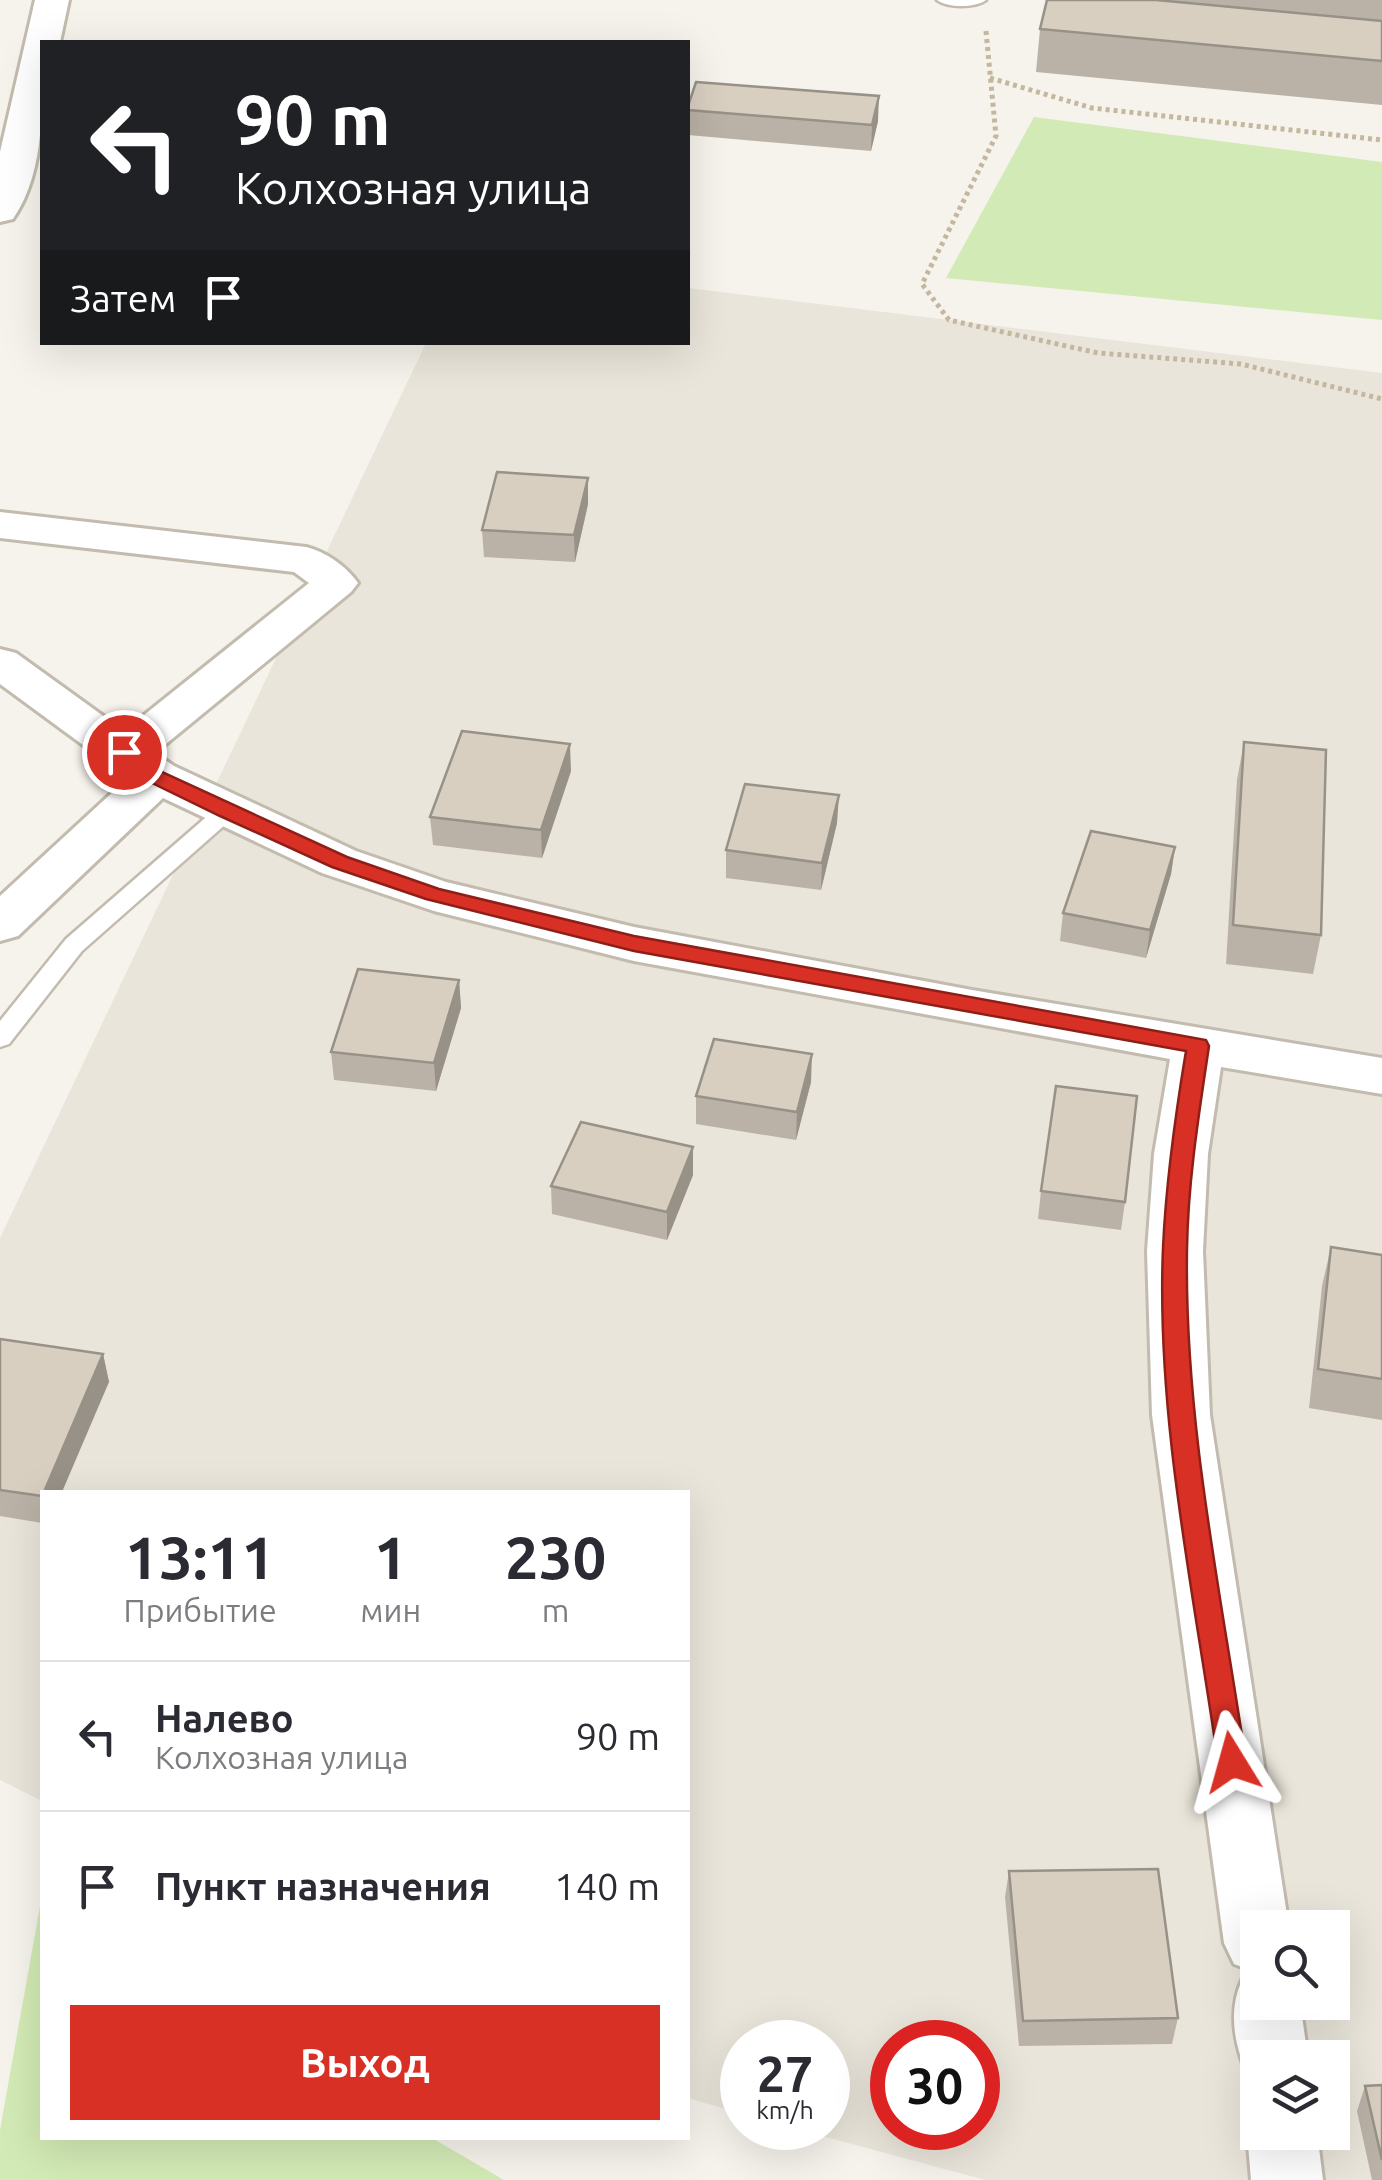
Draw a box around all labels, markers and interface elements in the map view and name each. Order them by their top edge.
icon: left [70,80,200,210]
text: 90 m [235,80,391,158]
text: Колхозная улица [235,162,591,213]
icon: arrive [196,270,251,325]
text: Затем [70,277,176,319]
pin [82,710,167,795]
icon: arrive [97,725,152,780]
text: 13:11 [125,1523,275,1590]
text: 1 [374,1523,408,1590]
text: 230 [505,1523,606,1590]
text: Прибытие [124,1592,277,1628]
text: мин [360,1592,421,1628]
text: m [542,1592,569,1628]
text: Налево [155,1697,294,1739]
icon: left [70,1709,125,1764]
position arrow [1180,1710,1284,1814]
text: 90 m [576,1715,660,1757]
text: Колхозная улица [155,1739,408,1775]
icon: arrive [70,1859,125,1914]
text: Пункт назначения [155,1865,491,1907]
text: 140 m [554,1865,660,1907]
map controls [1240,1910,1350,2150]
button: search [1240,1910,1350,2020]
button: Выход [70,2005,660,2120]
speed limit sign: 30 [870,2020,1000,2150]
button: layers [1240,2040,1350,2150]
text: 27 [757,2045,813,2101]
text: km/h [756,2096,814,2124]

